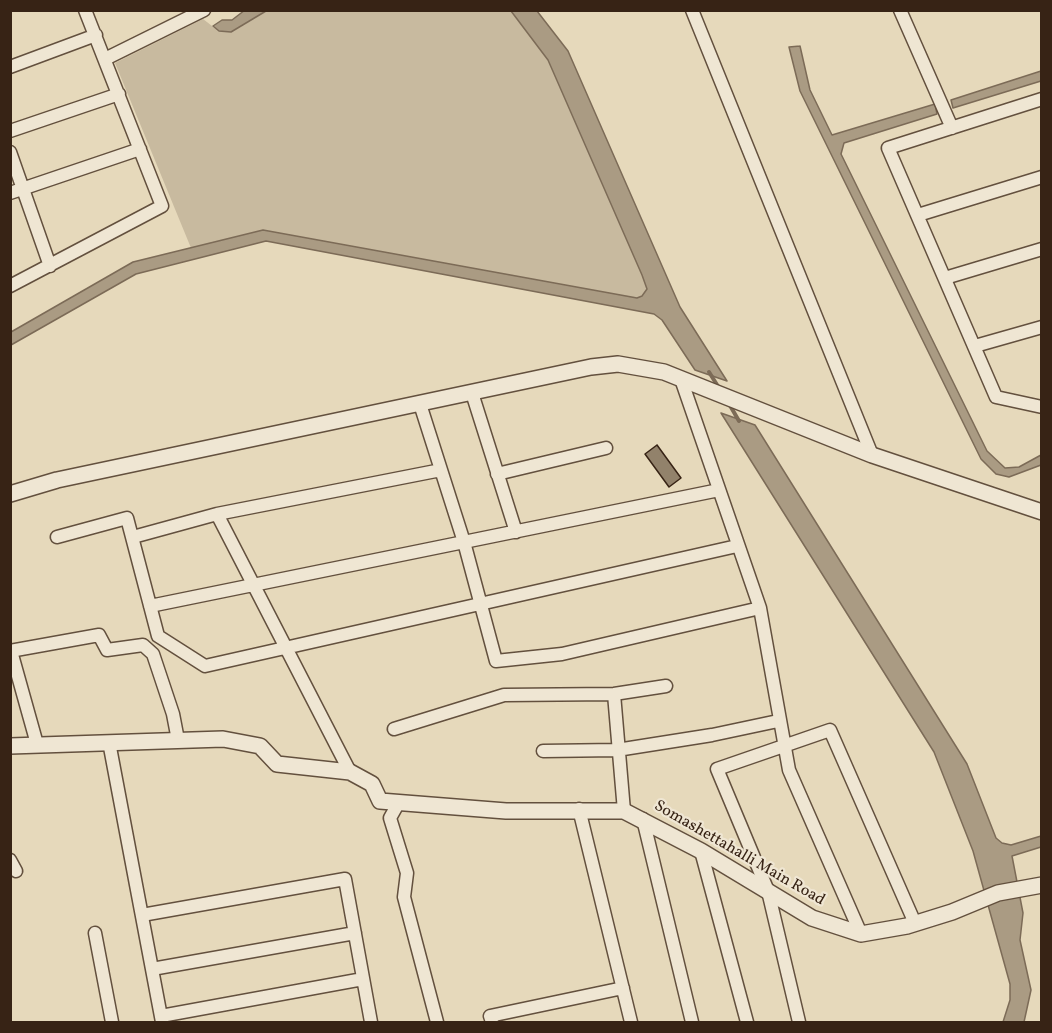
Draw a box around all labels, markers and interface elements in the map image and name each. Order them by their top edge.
street label: Somashettahalli Main Road [650,797,828,911]

